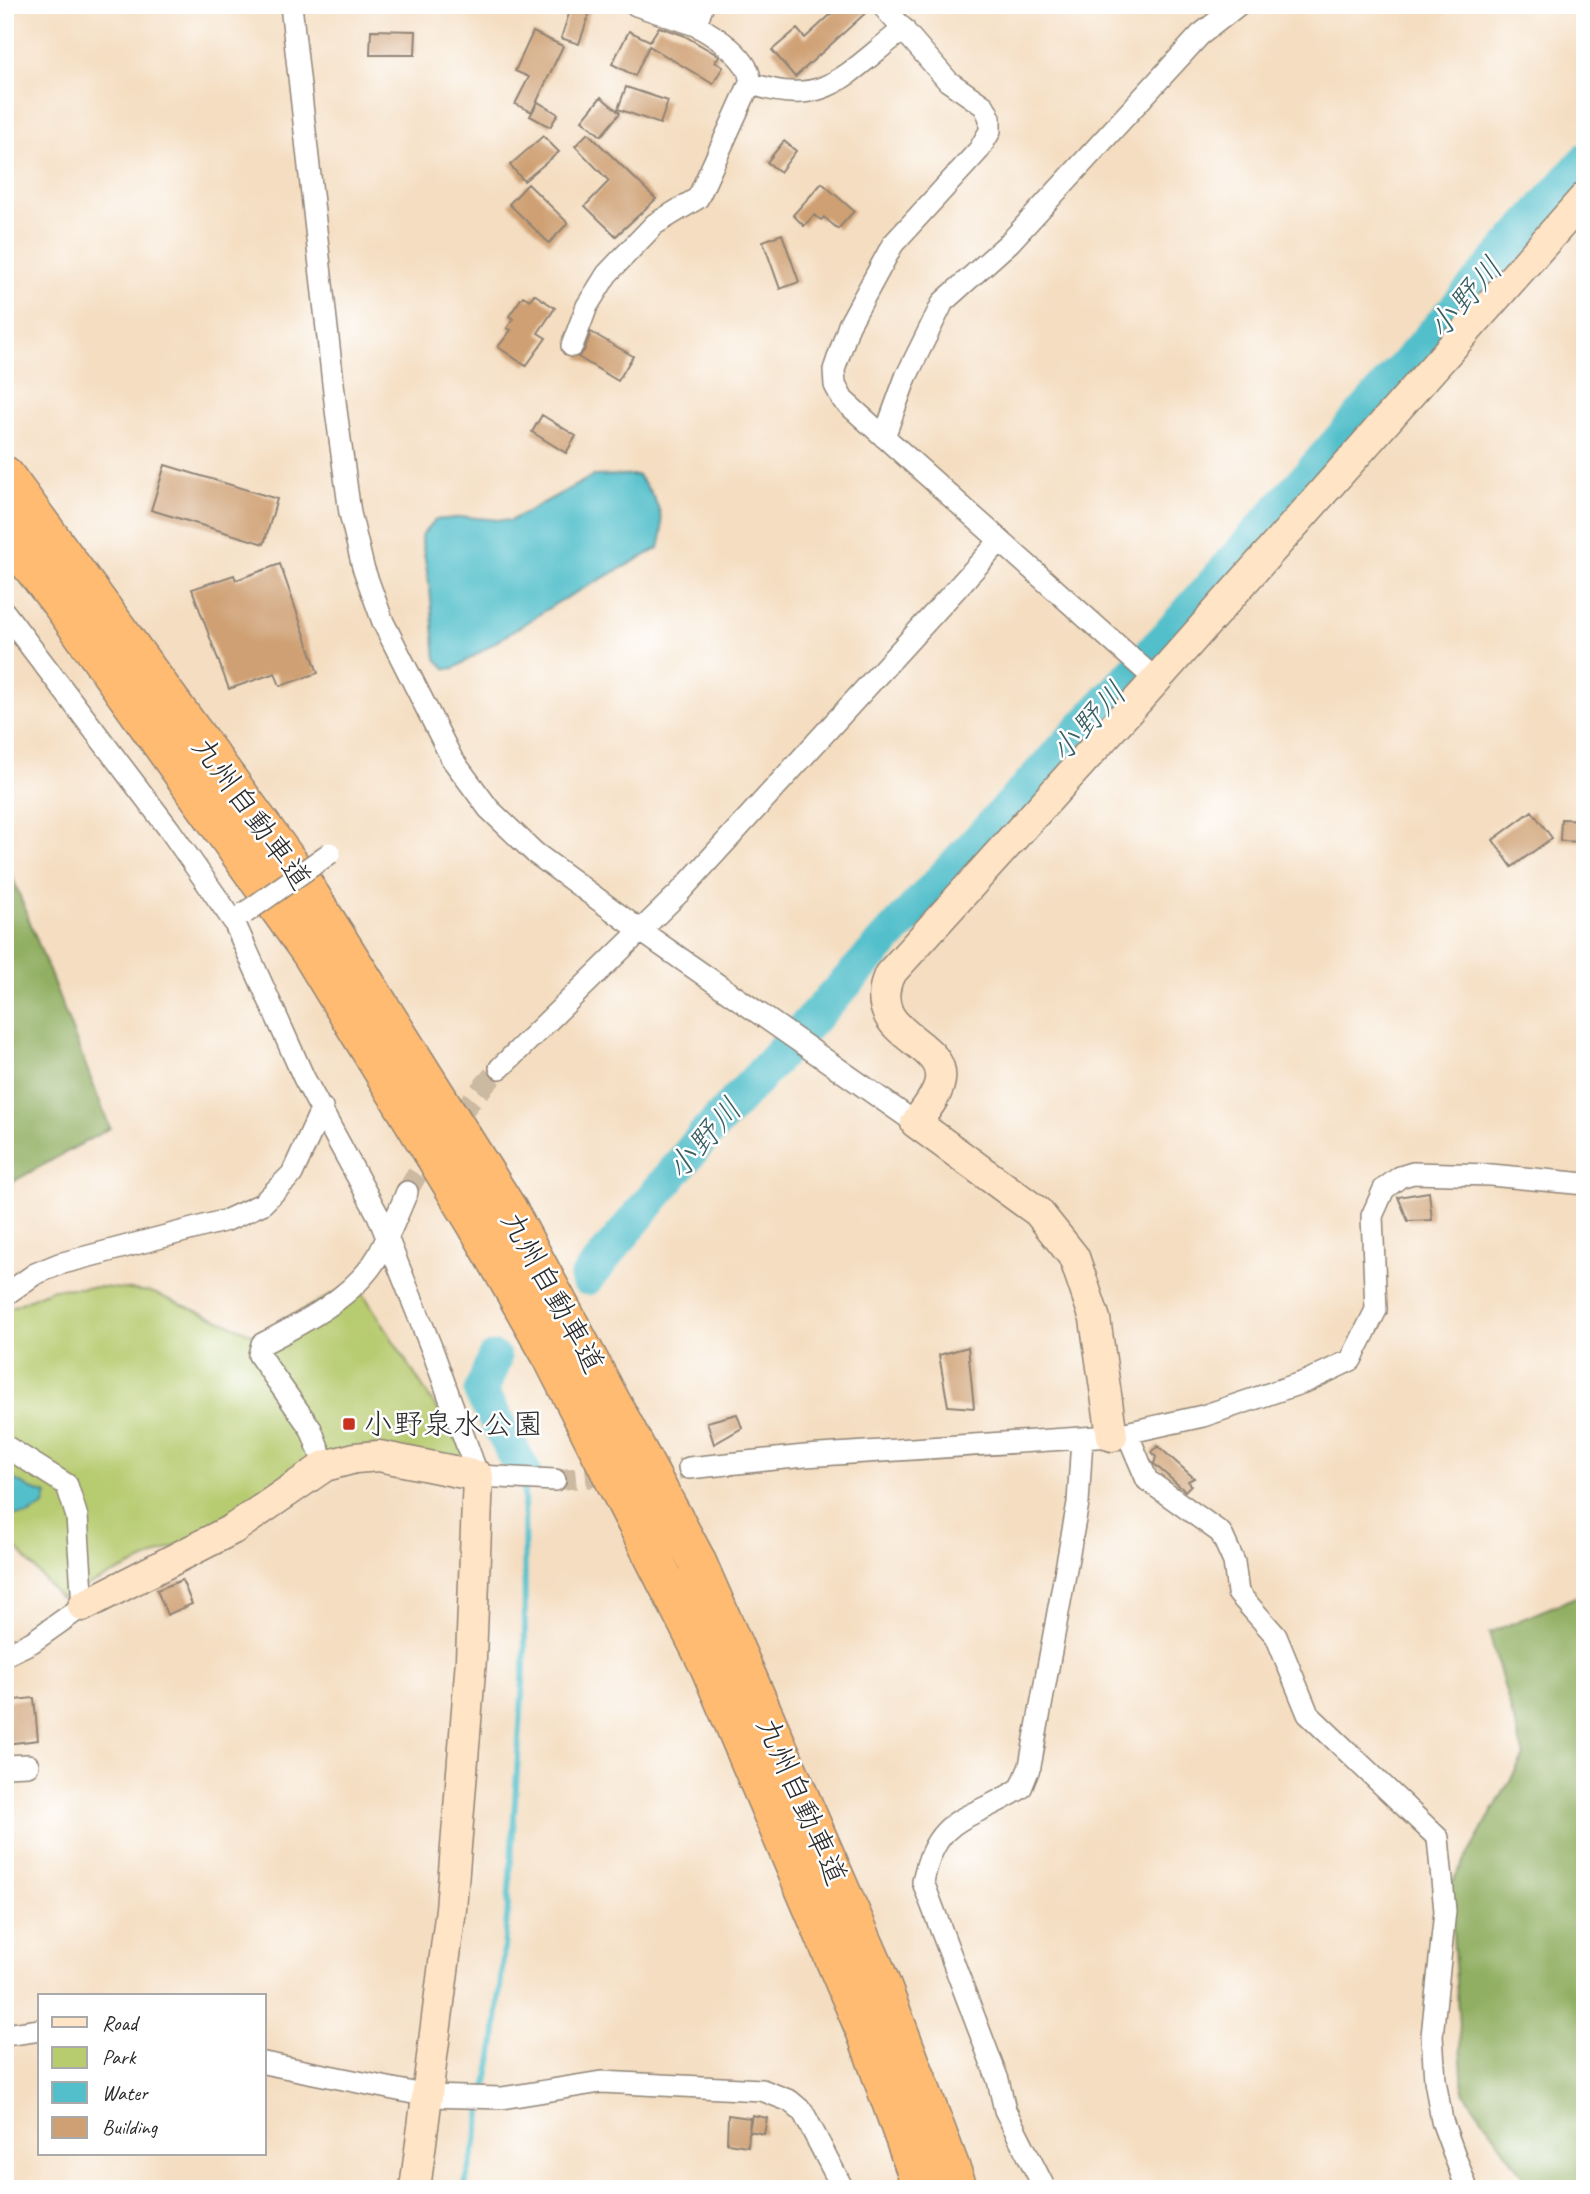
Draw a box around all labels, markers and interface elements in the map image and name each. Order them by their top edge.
water label: 小野川 [1418,248,1512,348]
water label: 小野川 [1040,673,1136,771]
street label: 九州自動車道 [184,729,320,897]
water label: 小野川 [657,1089,751,1189]
street label: 九州自動車道 [493,1204,613,1380]
place label: 小野泉水公園 [363,1405,543,1443]
marker: 小野泉水公園 [341,1416,357,1432]
street label: 九州自動車道 [748,1711,856,1891]
legend [38,1994,266,2156]
text: Road [102,2010,141,2036]
text: Park [102,2044,137,2070]
text: Water [102,2080,149,2106]
text: Building [102,2114,159,2140]

